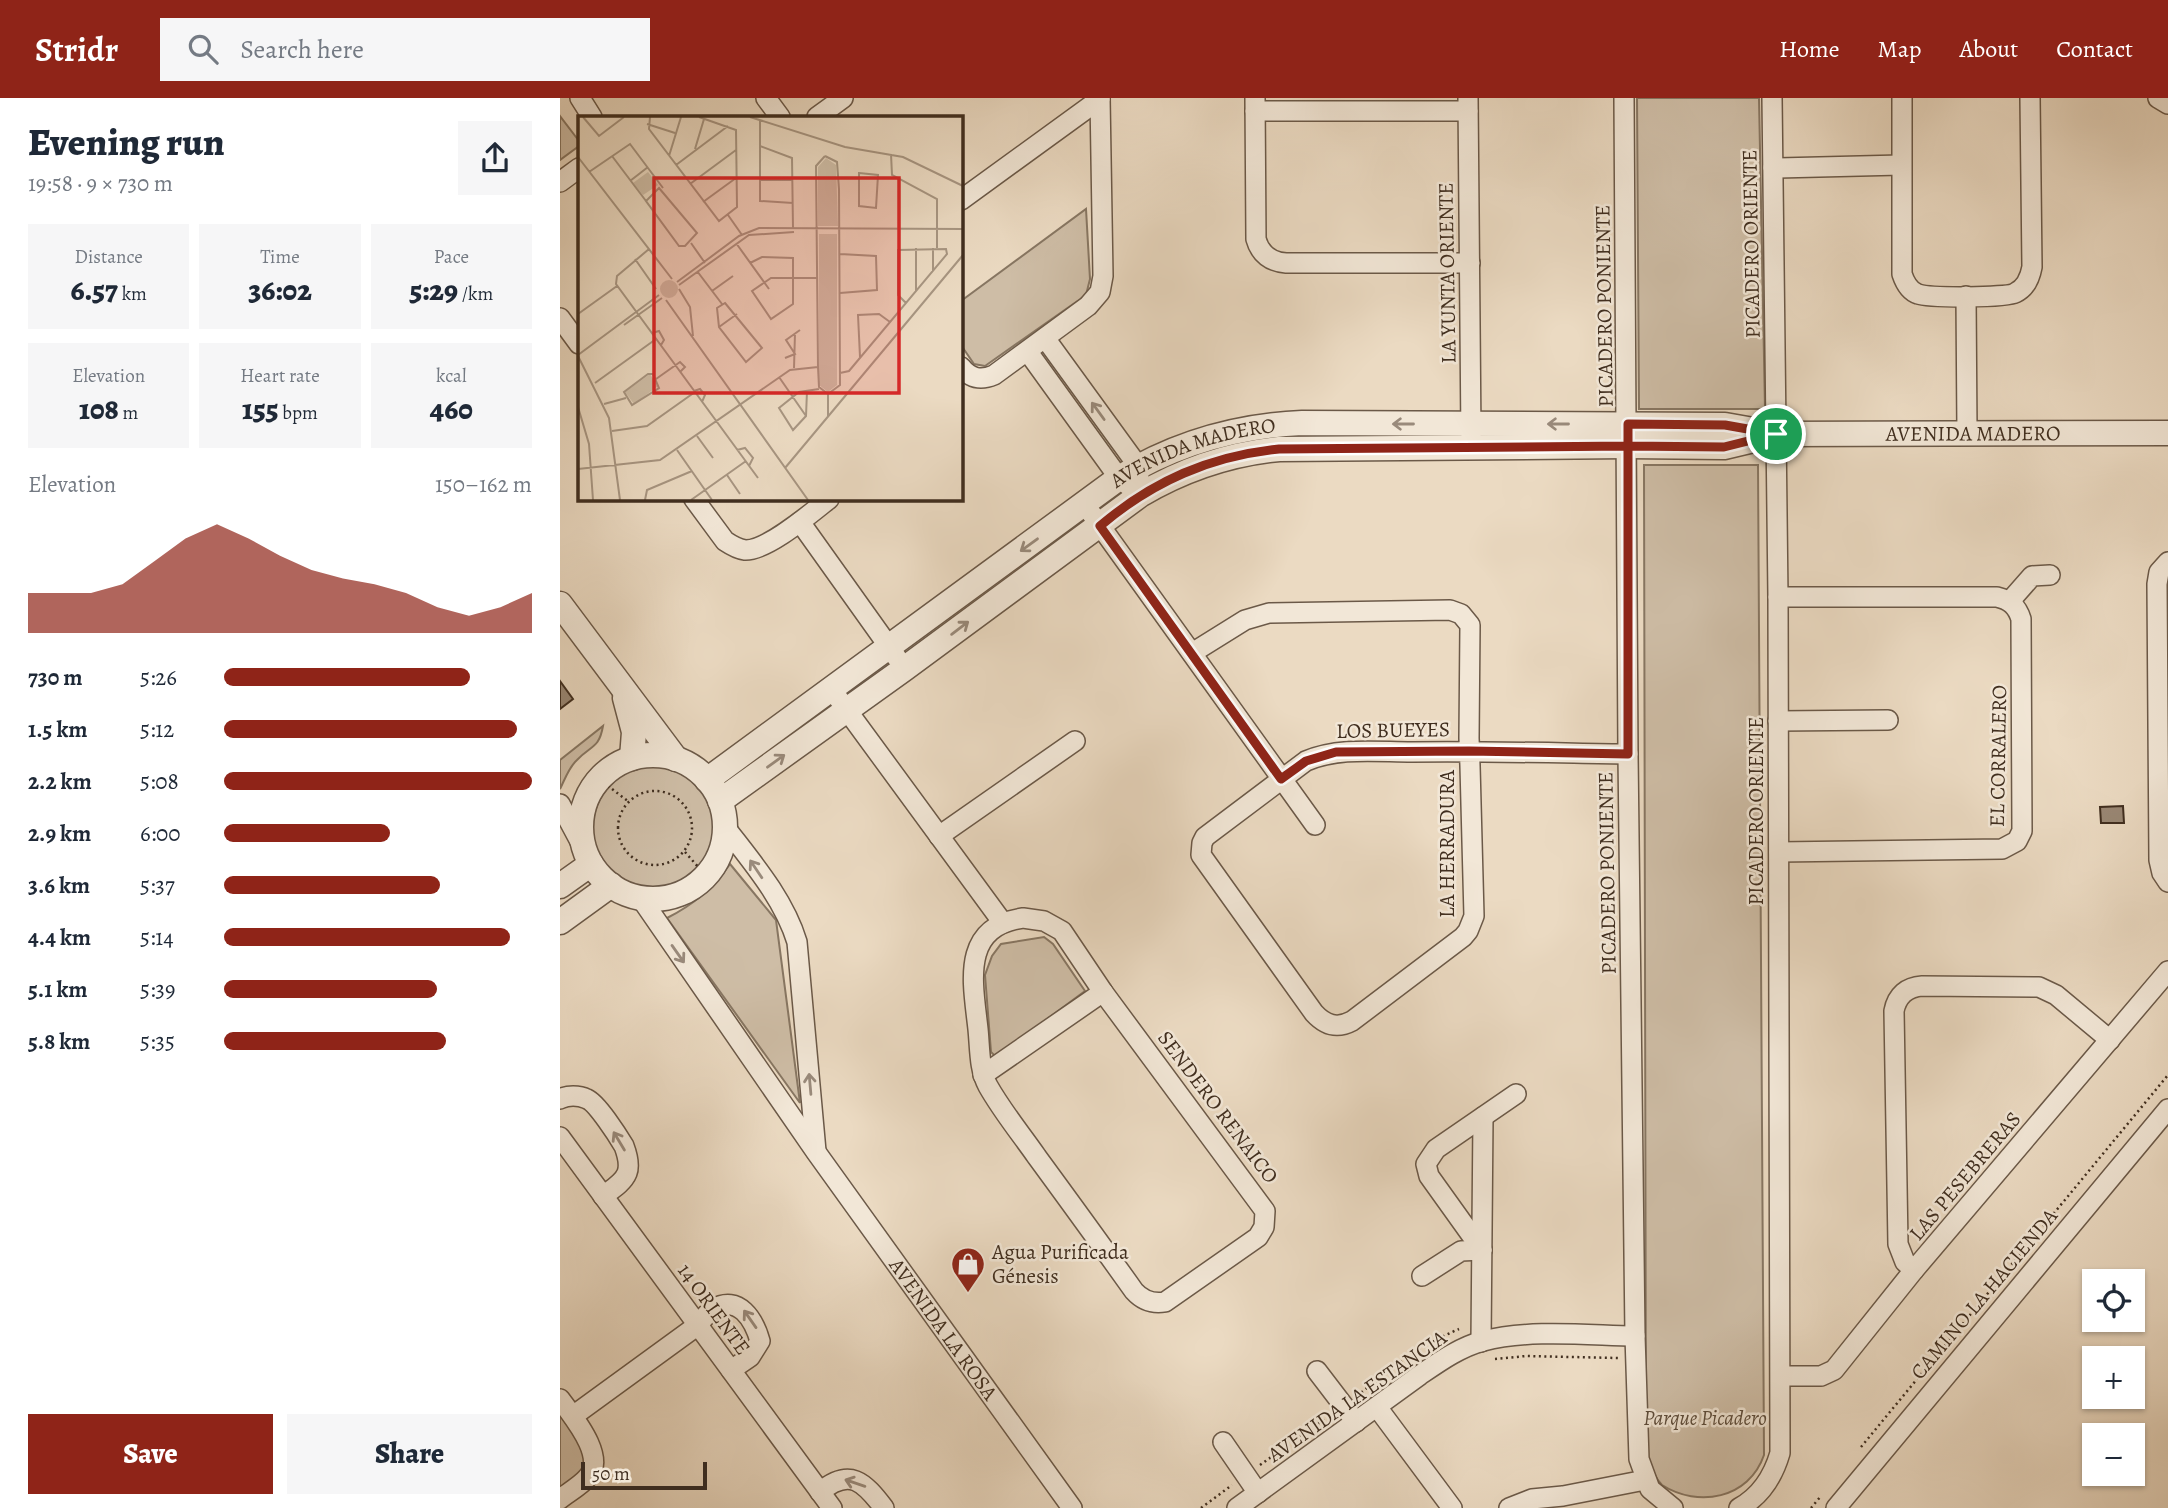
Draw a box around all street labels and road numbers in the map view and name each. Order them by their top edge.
street label: PICADERO ORIENTE [1735,149,1767,339]
street label: LA YUNTA ORIENTE [1431,182,1463,364]
street label: PICADERO PONIENTE [1588,204,1620,408]
street label: AVENIDA MADERO [1103,411,1277,495]
street label: AVENIDA MADERO [1885,419,2061,448]
street label: EL CORRALERO [1983,685,2013,827]
street label: LOS BUEYES [1336,715,1450,745]
street label: PICADERO ORIENTE [1742,717,1770,905]
street label: LA HERRADURA [1433,769,1461,918]
street label: PICADERO PONIENTE [1591,771,1623,975]
street label: SENDERO RENAICO [1151,1025,1285,1189]
street label: LAS PESEBRERAS [1903,1106,2027,1246]
street label: CAMINO LA HACIENDA [1904,1202,2064,1385]
street label: AVENIDA LA ROSA [882,1252,1004,1406]
street label: 14 ORIENTE [671,1258,757,1360]
street label: AVENIDA LA ESTANCIA [1261,1323,1453,1469]

